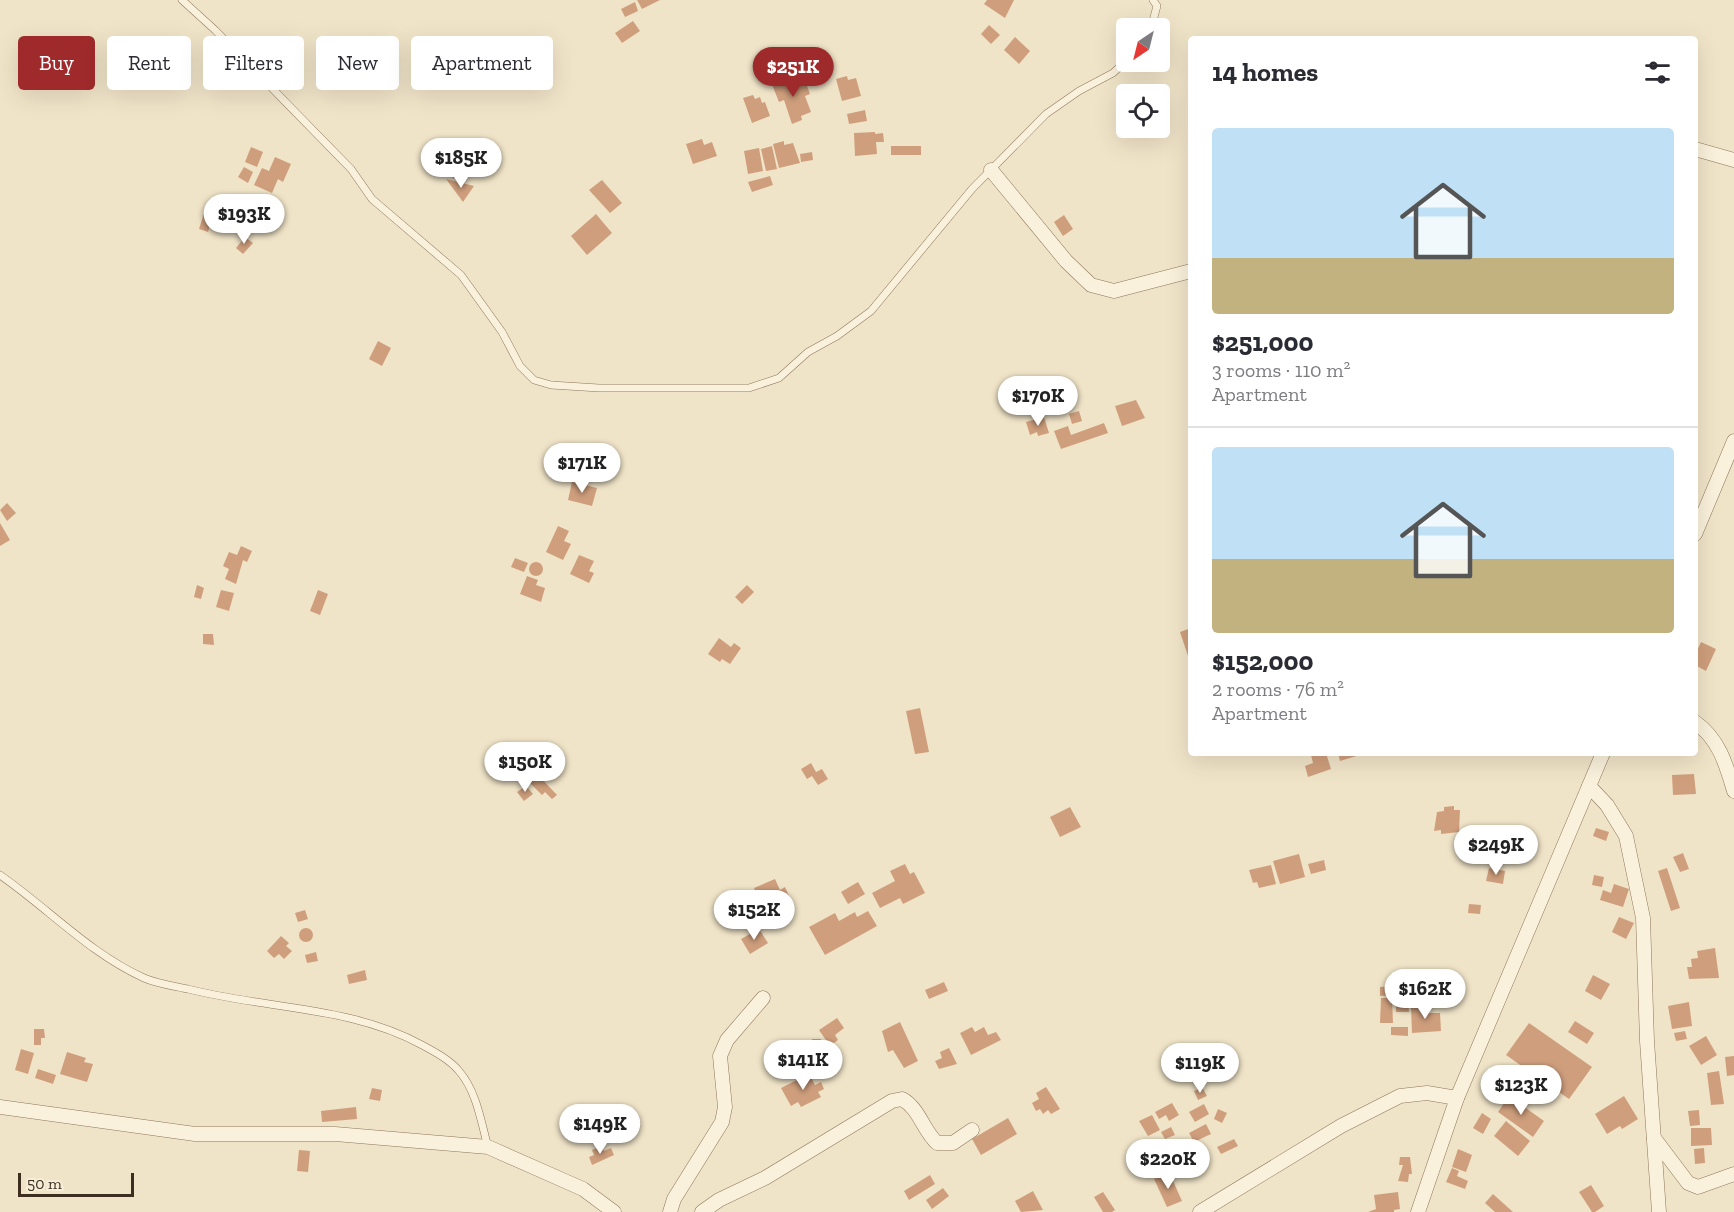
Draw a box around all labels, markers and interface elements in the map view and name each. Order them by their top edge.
north arrow [1116,18,1170,72]
map controls [1116,18,1170,138]
chip: Buy [18,36,95,90]
chip: Rent [107,36,191,90]
chip: Filters [203,36,304,90]
chip: New [316,36,399,90]
chip: Apartment [411,36,553,90]
pin: $251K [751,47,835,98]
text: $251K [767,54,819,78]
text: 14 homes [1212,56,1318,88]
icon: filters [1641,56,1674,89]
button: locate [1116,84,1170,138]
pin: $185K [419,138,503,189]
text: $185K [435,145,487,169]
icon: home [1389,167,1497,275]
pin: $193K [202,194,286,245]
text: $193K [218,201,270,225]
text: $251,000 [1212,326,1314,358]
text: 3 rooms · 110 m² [1212,358,1350,382]
pin: $170K [996,376,1080,427]
text: Apartment [1212,382,1307,406]
text: $170K [1012,383,1064,407]
pin: $171K [540,443,624,494]
text: $171K [558,450,606,474]
icon: home [1389,486,1497,594]
text: $152,000 [1212,645,1314,677]
text: 2 rooms · 76 m² [1212,677,1344,701]
text: Apartment [1212,701,1307,725]
pin: $150K [483,742,567,793]
text: $150K [498,749,552,773]
pin: $249K [1454,825,1538,876]
text: $249K [1468,832,1524,856]
pin: $152K [712,890,796,941]
text: $152K [728,897,780,921]
pin: $162K [1383,969,1467,1020]
text: $162K [1399,976,1451,1000]
pin: $141K [761,1040,845,1091]
pin: $119K [1158,1043,1242,1094]
text: $141K [778,1047,828,1071]
text: $119K [1175,1050,1225,1074]
pin: $123K [1479,1065,1563,1116]
text: $123K [1495,1072,1547,1096]
pin: $149K [558,1104,642,1155]
text: $149K [573,1111,627,1135]
pin: $220K [1126,1139,1210,1190]
text: $220K [1140,1146,1196,1170]
scale bar [18,1170,134,1198]
text: 50 m [27,1174,62,1193]

